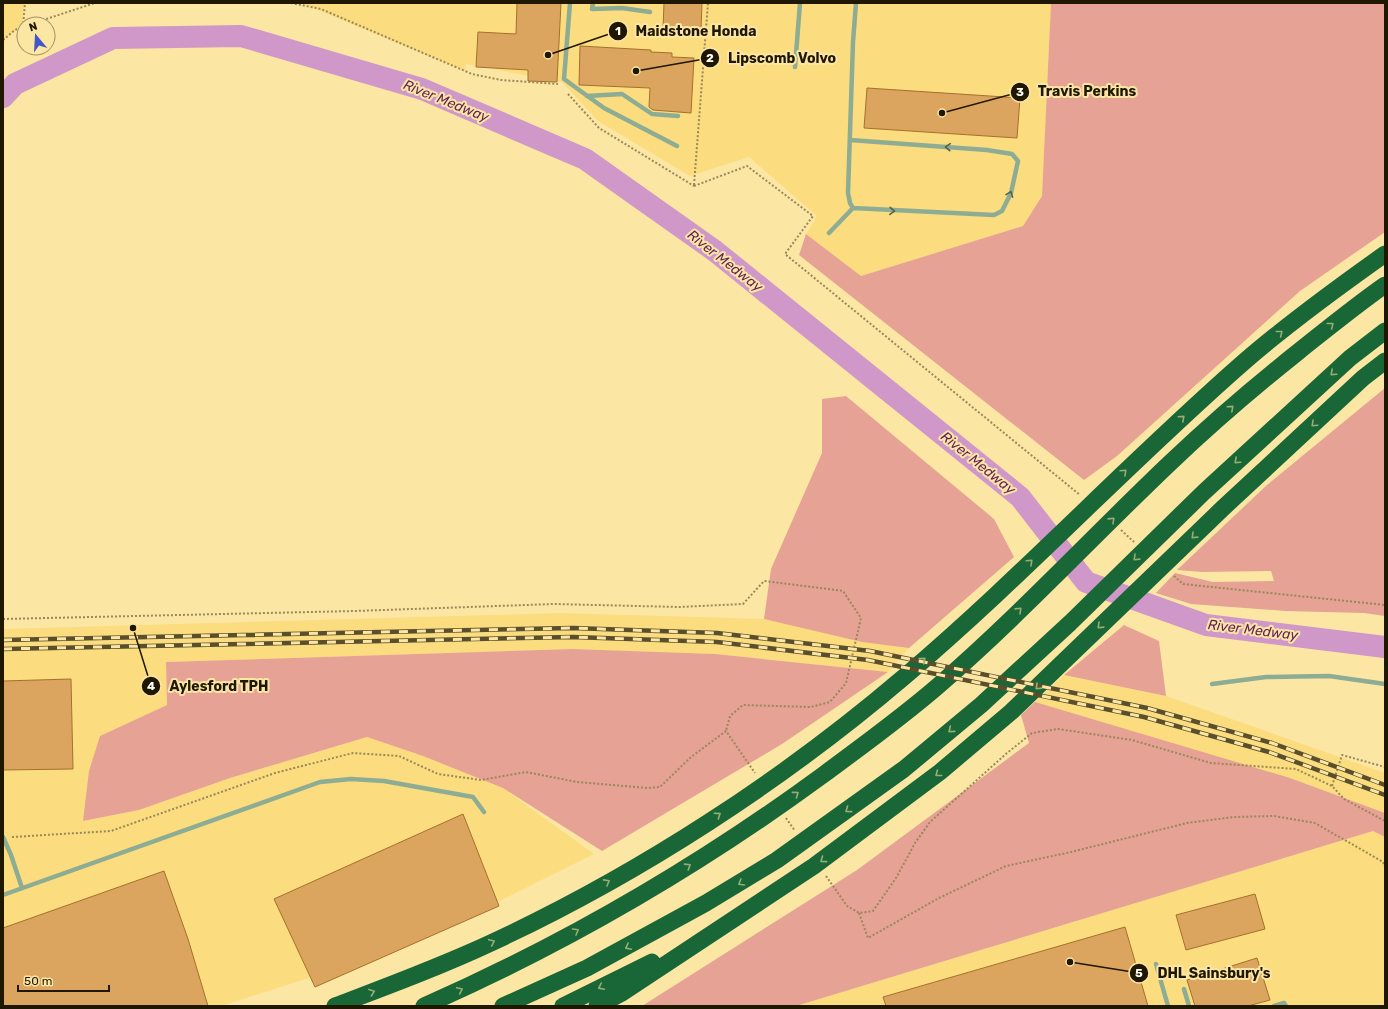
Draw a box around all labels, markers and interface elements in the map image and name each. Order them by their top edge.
north arrow [16,16,56,56]
callout: Maidstone Honda [608,18,764,44]
text: N [27,20,39,34]
text: Maidstone Honda [636,23,756,40]
text: 1 [615,24,621,38]
callout: Lipscomb Volvo [700,45,844,71]
text: Lipscomb Volvo [728,50,836,67]
text: 2 [706,51,714,65]
water label: River Medway [401,76,492,126]
callout: Travis Perkins [1010,79,1144,105]
text: Travis Perkins [1038,83,1136,100]
text: 3 [1016,85,1024,99]
one-way arrow [945,142,951,151]
one-way arrow [1005,191,1013,198]
one-way arrow [889,206,895,215]
water label: River Medway [684,226,767,296]
one-way arrow [1326,323,1333,330]
one-way arrow [1275,331,1282,338]
one-way arrow [1330,368,1338,376]
one-way arrow [1226,406,1234,413]
one-way arrow [1177,416,1185,423]
one-way arrow [1311,419,1319,426]
water label: River Medway [937,428,1020,499]
one-way arrow [1235,456,1242,463]
one-way arrow [1119,470,1127,477]
one-way arrow [1107,517,1115,525]
one-way arrow [1191,531,1199,539]
one-way arrow [1133,553,1141,561]
one-way arrow [1025,559,1033,567]
one-way arrow [1014,607,1022,615]
water label: River Medway [1207,616,1300,644]
one-way arrow [1097,621,1105,629]
one-way arrow [918,658,926,665]
callout: Aylesford TPH [141,673,277,699]
text: Aylesford TPH [169,678,269,695]
text: 4 [147,679,155,693]
one-way arrow [1035,682,1043,689]
one-way arrow [948,726,956,733]
one-way arrow [935,769,942,776]
one-way arrow [792,792,799,799]
one-way arrow [846,805,853,812]
one-way arrow [714,812,721,820]
one-way arrow [820,855,827,862]
one-way arrow [684,863,691,871]
one-way arrow [738,878,745,885]
one-way arrow [603,880,610,887]
one-way arrow [572,929,579,936]
one-way arrow [488,939,495,947]
one-way arrow [624,942,632,950]
callout: DHL Sainsbury's [1129,960,1279,986]
text: DHL Sainsbury's [1157,965,1271,982]
text: 5 [1135,966,1143,980]
scale bar [18,967,109,993]
text: 50 m [24,974,52,988]
one-way arrow [598,983,606,990]
one-way arrow [455,987,463,995]
one-way arrow [368,989,375,997]

